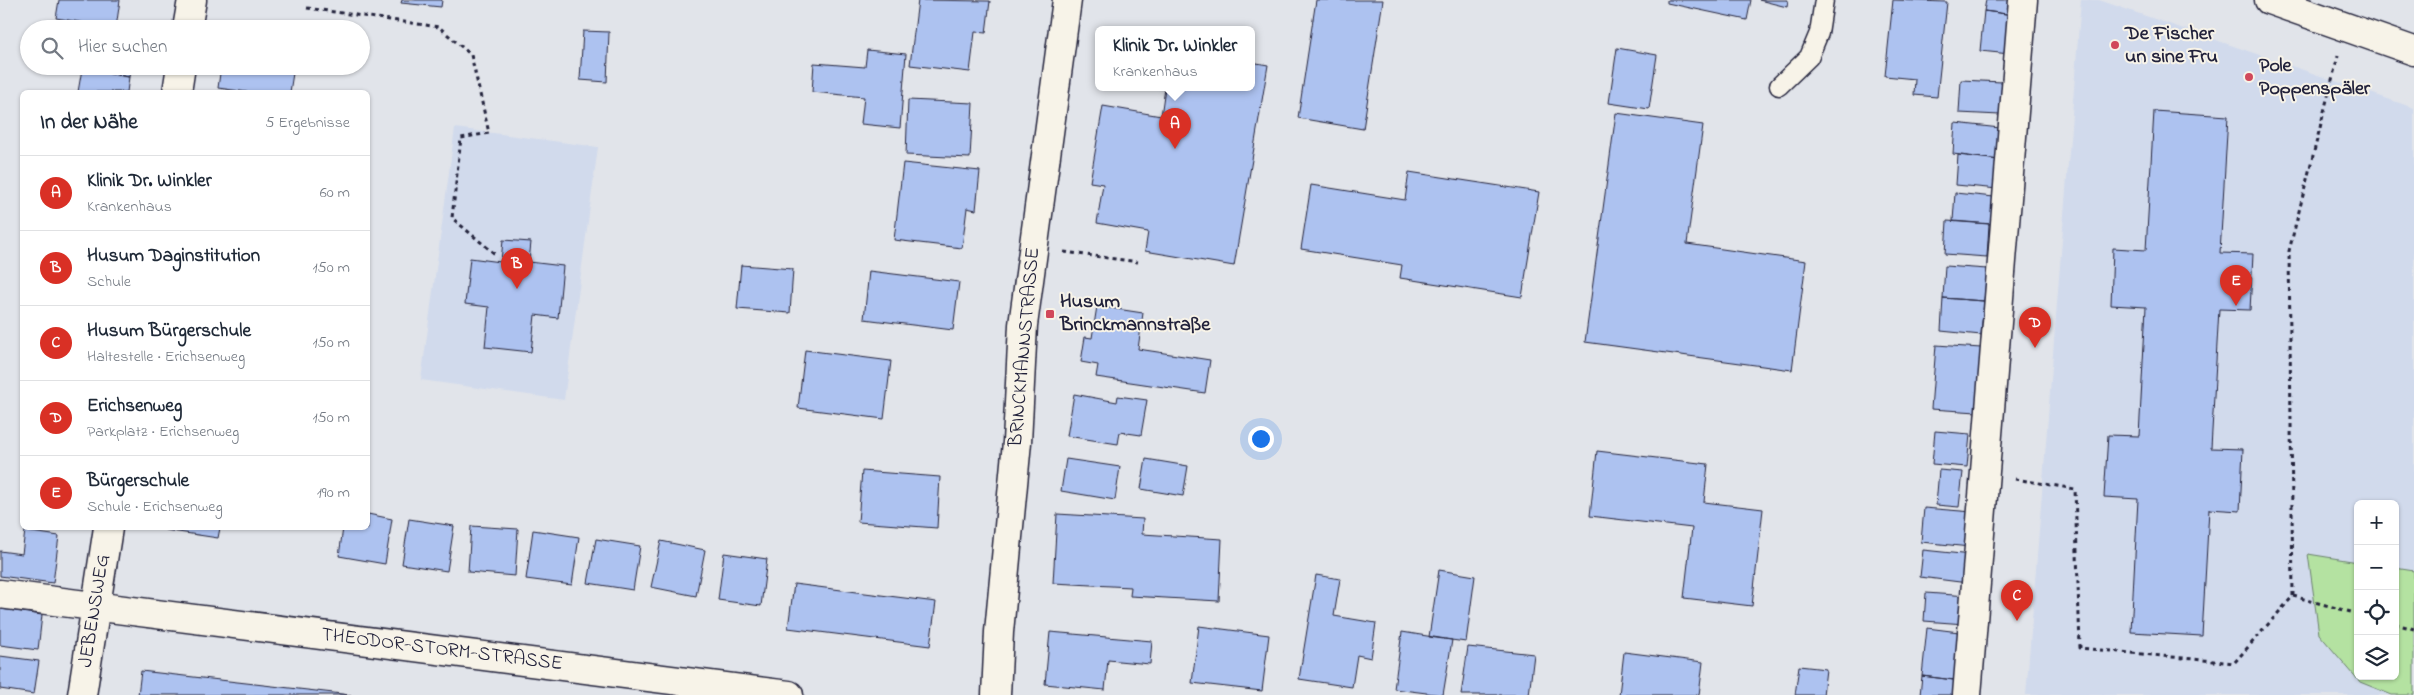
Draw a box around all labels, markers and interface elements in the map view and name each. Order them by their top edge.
search box [20,20,370,75]
place label: De Fischer un sine Fru [2124,20,2218,72]
popup [1095,26,1255,91]
text: Klinik Dr. Winkler [1113,33,1237,60]
icon: search [38,34,66,62]
text: Hier suchen [78,34,167,61]
marker: De Fischer un sine Fru [2109,39,2121,51]
place label: Pole Poppenspäler [2259,52,2371,104]
text: Krankenhaus [1113,60,1198,84]
marker: Pole Poppenspäler [2243,71,2255,83]
text: In der Nähe [40,108,138,138]
pin: A [1159,108,1191,149]
text: 5 Ergebnisse [265,111,350,135]
text: Klinik Dr. Winkler [87,168,212,195]
text: A [51,181,61,205]
text: 60 m [320,181,350,205]
text: Krankenhaus [87,195,172,219]
text: Husum Daginstitution [87,243,260,270]
street label: BRINCKMANNSTRASSE [1002,246,1048,449]
pin: B [501,248,533,289]
text: B [51,256,61,280]
text: 150 m [312,256,350,280]
pin: E [2220,265,2252,306]
text: Schule [87,270,131,294]
place label: Husum Brinckmannstraße [1059,288,1211,340]
pin: D [2019,307,2051,348]
marker: Husum Brinckmannstraße [1044,308,1056,320]
text: Husum Bürgerschule [87,318,251,345]
text: C [52,331,60,355]
text: 150 m [312,331,350,355]
text: Haltestelle · Erichsenweg [87,345,245,369]
text: Erichsenweg [87,393,182,420]
text: D [50,406,62,430]
text: 150 m [312,406,350,430]
text: Parkplatz · Erichsenweg [87,420,239,444]
your location [1248,426,1274,452]
text: Bürgerschule [87,468,189,495]
text: E [51,481,61,505]
text: 190 m [317,481,350,505]
text: Schule · Erichsenweg [87,495,223,519]
map controls [2354,500,2399,680]
button: + [2354,500,2399,545]
button: − [2354,545,2399,590]
street label: JEBENSWEG [72,552,118,670]
pin: C [2001,580,2033,621]
button: locate [2354,590,2399,635]
street label: THEODOR-STORM-STRASSE [320,621,564,679]
button: layers [2354,635,2399,680]

